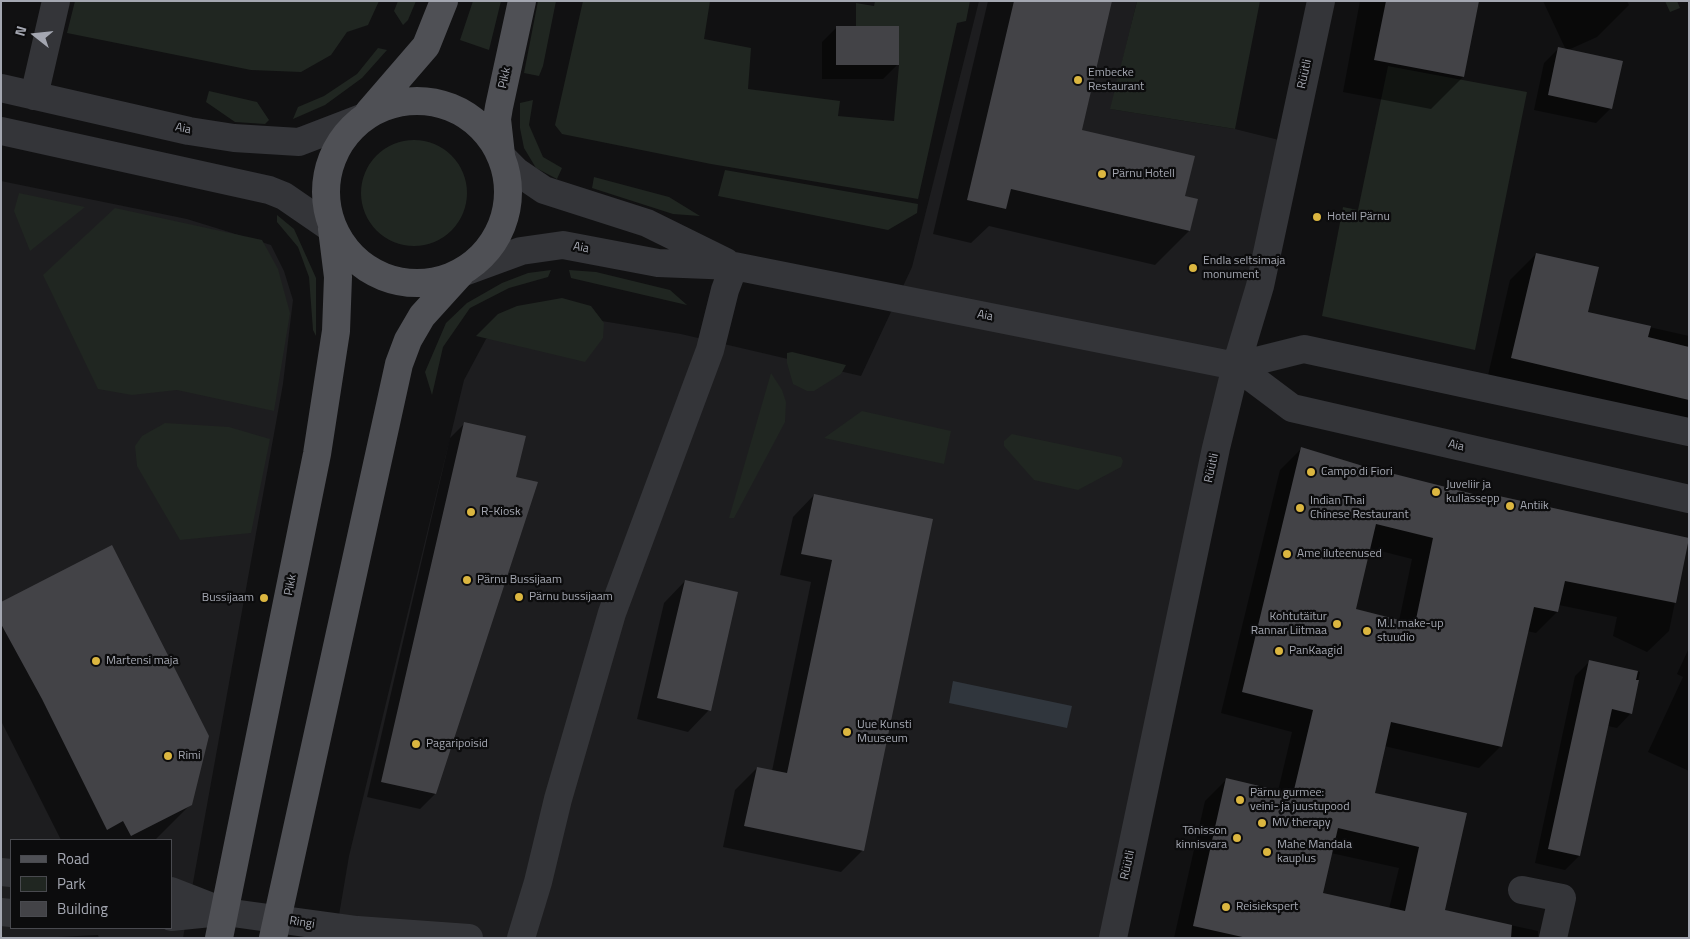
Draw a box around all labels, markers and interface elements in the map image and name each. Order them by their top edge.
north arrow [10,10,60,60]
text: N [9,23,32,38]
street label: Rüütli [1295,58,1315,90]
street label: Pikk [496,66,514,90]
place label: Embecke Restaurant [1088,66,1144,94]
marker: Embecke Restaurant [1072,74,1084,86]
street label: Aia [174,120,192,138]
place label: Pärnu Hotell [1112,167,1175,181]
marker: Pärnu Hotell [1096,168,1108,180]
place label: Hotell Pärnu [1327,210,1390,224]
marker: Hotell Pärnu [1311,211,1323,223]
street label: Aia [572,239,590,257]
place label: Endla seltsimaja monument [1203,254,1285,282]
marker: Endla seltsimaja monument [1187,262,1199,274]
street label: Aia [976,307,994,325]
street label: Aia [1447,437,1465,455]
street label: Rüütli [1202,452,1222,484]
place label: Campo di Fiori [1321,465,1393,479]
marker: Campo di Fiori [1305,466,1317,478]
place label: Juveliir ja kullassepp [1446,478,1500,506]
marker: Juveliir ja kullassepp [1430,486,1442,498]
place label: Indian Thai Chinese Restaurant [1310,494,1409,522]
place label: Antiik [1520,499,1549,513]
marker: Antiik [1504,500,1516,512]
marker: Indian Thai Chinese Restaurant [1294,502,1306,514]
place label: R-Kiosk [481,505,521,519]
marker: R-Kiosk [465,506,477,518]
place label: Ame iluteenused [1297,547,1382,561]
marker: Ame iluteenused [1281,548,1293,560]
street label: Pikk [282,573,300,597]
place label: Pärnu Bussijaam [477,573,562,587]
marker: Pärnu Bussijaam [461,574,473,586]
place label: Pärnu bussijaam [529,590,613,604]
place label: Bussijaam [202,591,254,605]
marker: Pärnu bussijaam [513,591,525,603]
marker: Bussijaam [258,592,270,604]
place label: Kohtutäitur Rannar Liitmaa [1251,610,1327,638]
place label: M.I. make-up stuudio [1377,617,1444,645]
marker: Kohtutäitur Rannar Liitmaa [1331,618,1343,630]
marker: M.I. make-up stuudio [1361,625,1373,637]
place label: PanKaagid [1289,644,1343,658]
marker: PanKaagid [1273,645,1285,657]
place label: Martensi maja [106,654,178,668]
marker: Martensi maja [90,655,102,667]
place label: Uue Kunsti Muuseum [857,718,912,746]
marker: Uue Kunsti Muuseum [841,726,853,738]
place label: Pagaripoisid [426,737,488,751]
marker: Pagaripoisid [410,738,422,750]
place label: Rimi [178,749,201,763]
marker: Rimi [162,750,174,762]
place label: Pärnu gurmee: veini- ja juustupood [1250,786,1349,814]
marker: Pärnu gurmee: veini- ja juustupood [1234,794,1246,806]
place label: MV therapy [1272,816,1331,830]
marker: MV therapy [1256,817,1268,829]
place label: Tōnisson kinnisvara [1176,824,1227,852]
marker: Tōnisson kinnisvara [1231,832,1243,844]
place label: Mahe Mandala kauplus [1277,838,1352,866]
legend [10,839,172,929]
marker: Mahe Mandala kauplus [1261,846,1273,858]
text: Road [57,847,89,870]
street label: Rüütli [1118,849,1138,881]
text: Park [57,872,86,895]
text: Building [57,897,108,920]
place label: Reisiekspert [1236,900,1298,914]
marker: Reisiekspert [1220,901,1232,913]
street label: Ringi [288,914,316,932]

